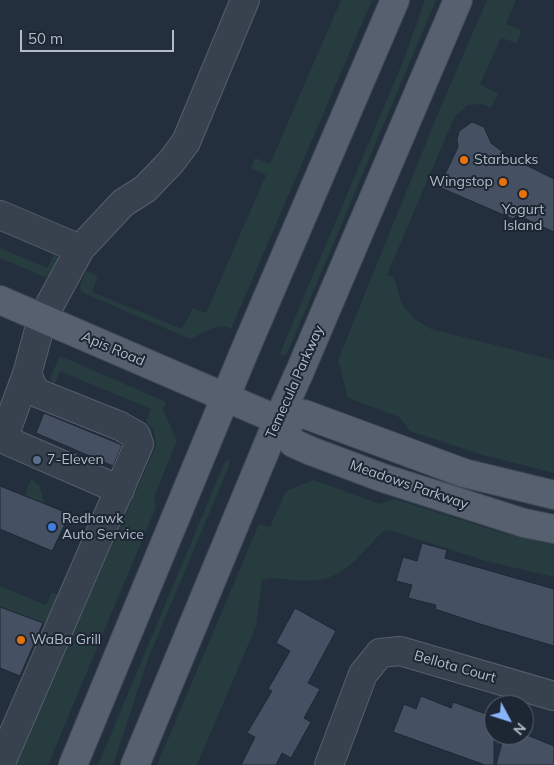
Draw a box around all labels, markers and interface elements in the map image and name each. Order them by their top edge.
scale bar [22,20,176,52]
text: 50 m [28,29,63,48]
place label: Starbucks [474,152,539,168]
marker: Starbucks [458,154,470,166]
place label: Wingstop [429,174,493,190]
marker: Wingstop [497,176,509,188]
marker: Yogurt Island [517,188,529,200]
place label: Yogurt Island [502,202,544,234]
street label: Temecula Parkway [262,323,328,441]
street label: Apis Road [79,328,147,370]
place label: 7-Eleven [47,452,104,468]
marker: 7-Eleven [31,454,43,466]
street label: Meadows Parkway [348,457,470,513]
place label: Redhawk Auto Service [62,511,144,544]
marker: Redhawk Auto Service [46,521,58,533]
place label: WaBa Grill [31,632,101,648]
marker: WaBa Grill [15,634,27,646]
street label: Bellota Court [412,647,498,687]
north arrow [484,695,534,745]
text: N [509,719,530,739]

